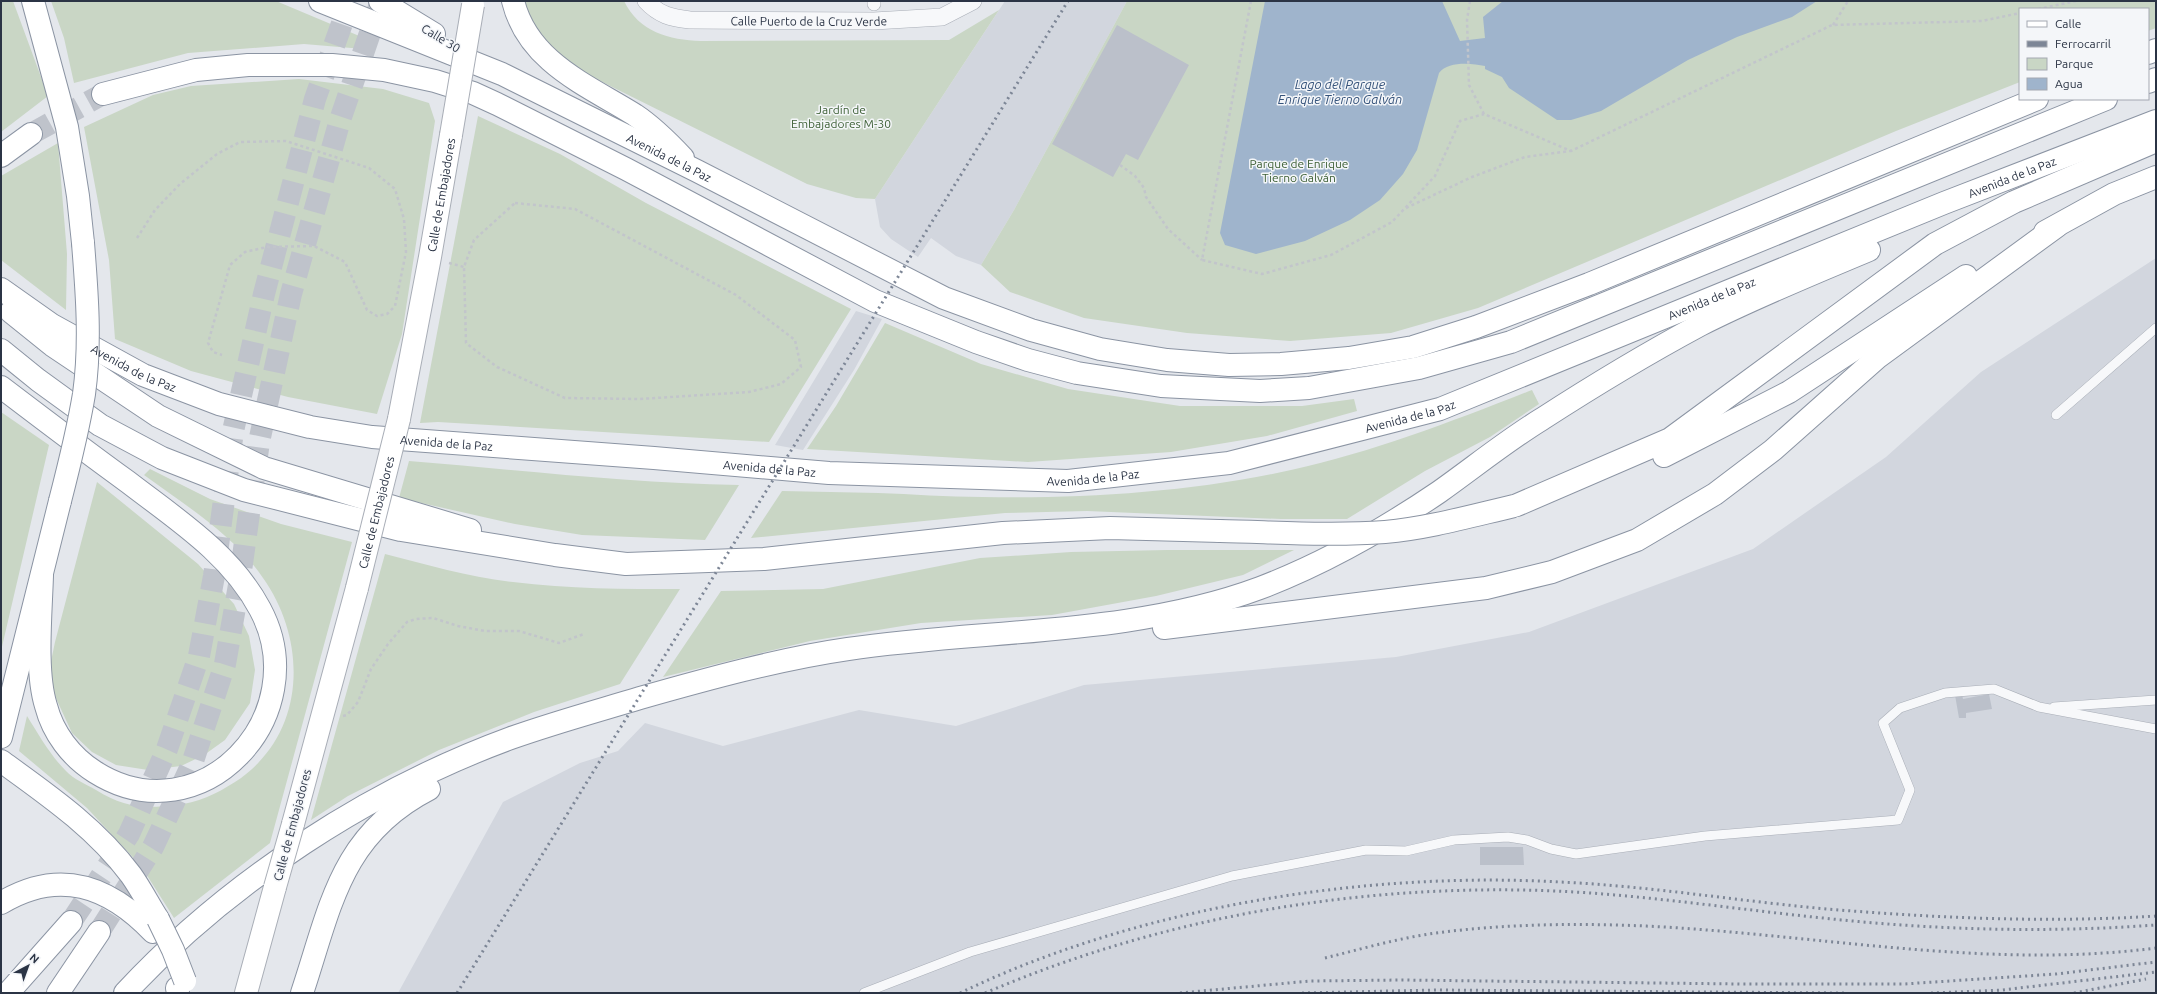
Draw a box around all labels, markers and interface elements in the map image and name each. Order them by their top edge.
legend [2019,8,2149,100]
street label: Calle Puerto de la Cruz Verde [730,14,887,28]
text: Calle [2055,17,2081,30]
street label: Calle 30 [419,21,463,55]
text: Ferrocarril [2055,37,2111,50]
text: Parque [2055,57,2093,70]
water label: Lago del Parque Enrique Tierno Galván [1278,77,1402,106]
text: Agua [2055,77,2083,90]
park label: Jardín de Embajadores M-30 [791,103,891,130]
street label: Avenida de la Paz [625,131,714,184]
street label: Calle de Embajadores [424,137,457,253]
street label: Avenida de la Paz [1966,154,2058,200]
park label: Parque de Enrique Tierno Galván [1250,157,1348,184]
street label: Avenida de la Paz [1666,274,1758,322]
street label: Avenida de la Paz [89,341,179,394]
street label: Avenida de la Paz [1364,397,1458,434]
street label: Avenida de la Paz [400,433,494,453]
street label: Calle de Embajadores [356,455,396,570]
street label: Avenida de la Paz [723,457,817,478]
street label: Avenida de la Paz [1046,467,1140,488]
street label: Calle de Embajadores [271,768,313,882]
north arrow [8,946,48,986]
text: N [28,951,42,966]

